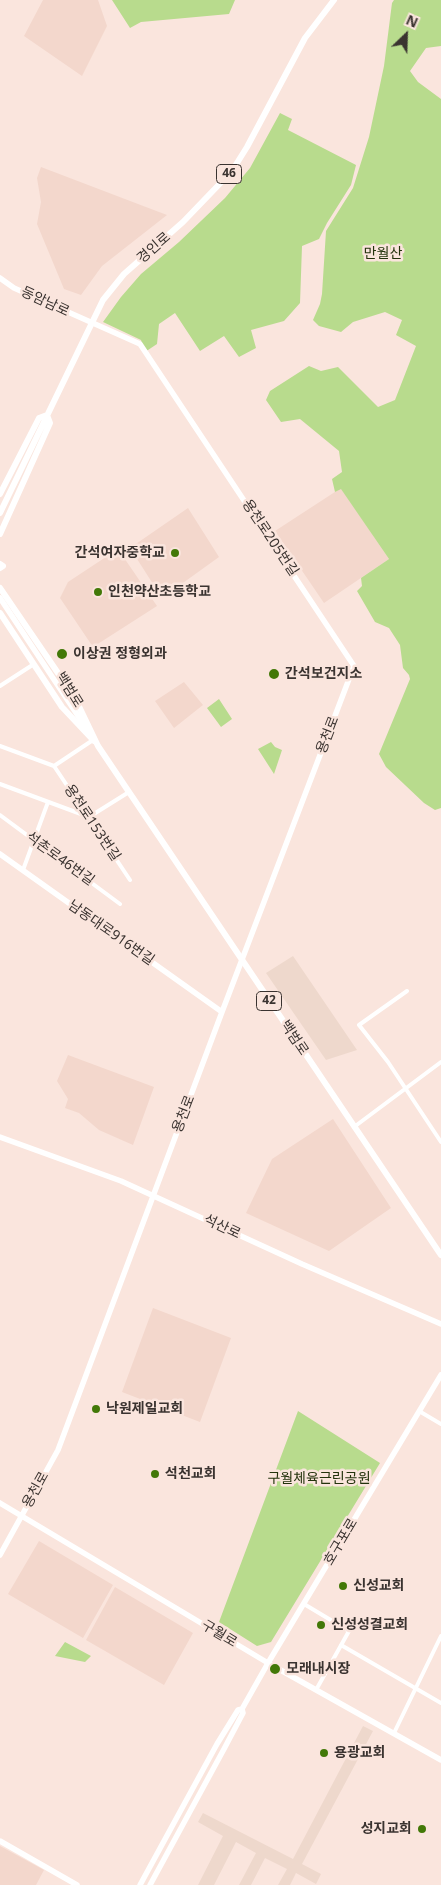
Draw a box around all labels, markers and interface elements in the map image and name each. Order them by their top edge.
north arrow [381,10,431,60]
text: N [403,10,421,32]
road number: 46 [216,164,242,183]
street label: 경인로 [134,229,174,267]
park label: 만월산 [364,246,402,262]
street label: 동암남로 [18,284,72,320]
street label: 용천로205번길 [238,497,302,579]
place label: 간석여자중학교 [75,545,165,561]
marker: 간석여자중학교 [169,547,181,559]
place label: 인천약산초등학교 [108,584,211,600]
marker: 인천약산초등학교 [92,586,104,598]
place label: 이상권 정형외과 [73,646,167,662]
marker: 이상권 정형외과 [55,647,69,661]
place label: 간석보건지소 [285,666,362,682]
marker: 간석보건지소 [267,667,281,681]
street label: 백범로 [52,669,86,711]
street label: 용천로 [313,714,343,756]
street label: 용천로153번길 [60,782,124,864]
street label: 석촌로46번길 [23,829,97,889]
street label: 남동대로916번길 [65,897,157,969]
road number: 42 [256,991,282,1010]
street label: 백범로 [276,1017,312,1059]
street label: 용천로 [169,1093,199,1135]
street label: 석산로 [201,1211,243,1243]
place label: 낙원제일교회 [106,1401,183,1417]
marker: 낙원제일교회 [90,1403,102,1415]
place label: 석천교회 [165,1466,217,1482]
marker: 석천교회 [149,1468,161,1480]
street label: 용천로 [19,1469,53,1511]
park label: 구월체육근린공원 [267,1471,371,1487]
street label: 호구포로 [321,1516,361,1568]
place label: 신성교회 [353,1578,405,1594]
marker: 신성교회 [337,1580,349,1592]
street label: 구월로 [198,1617,240,1651]
place label: 신성성결교회 [331,1617,408,1633]
marker: 신성성결교회 [315,1619,327,1631]
place label: 모래내시장 [286,1661,350,1677]
marker: 모래내시장 [268,1662,282,1676]
place label: 용광교회 [334,1745,386,1761]
marker: 용광교회 [318,1747,330,1759]
place label: 성지교회 [360,1821,412,1837]
marker: 성지교회 [416,1823,428,1835]

